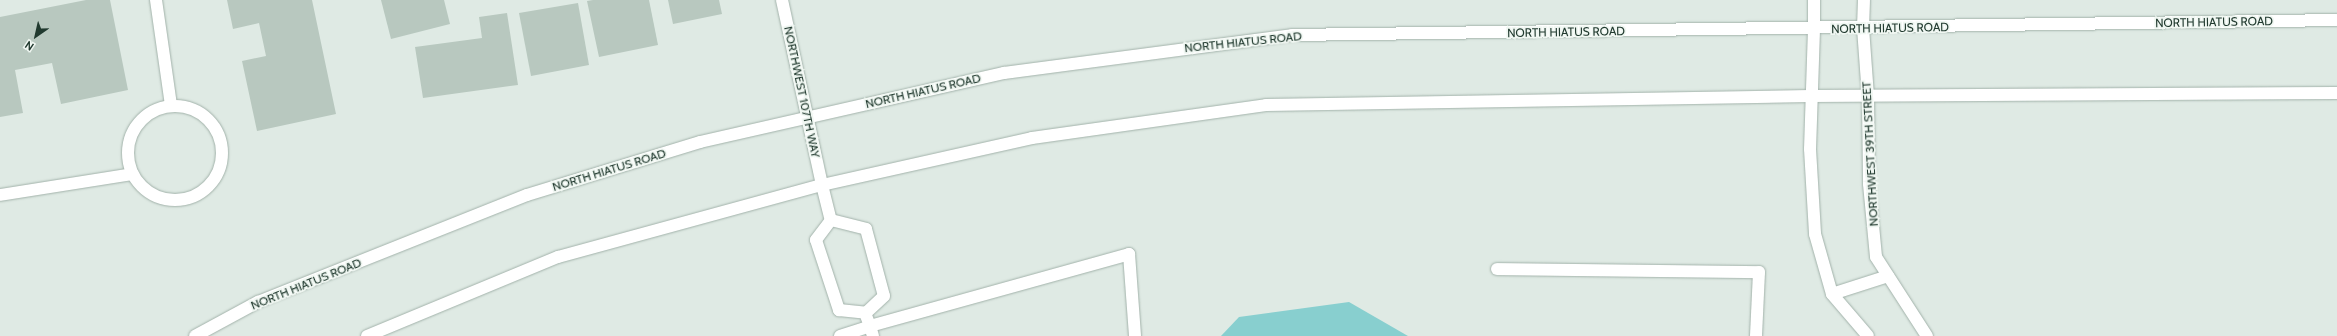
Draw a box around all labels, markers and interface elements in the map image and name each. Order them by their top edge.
street label: NORTH HIATUS ROAD [2155,14,2273,30]
north arrow [16,16,56,56]
street label: NORTH HIATUS ROAD [1831,20,1949,36]
street label: NORTH HIATUS ROAD [1507,24,1625,40]
street label: NORTHWEST 107TH WAY [781,25,823,159]
street label: NORTH HIATUS ROAD [1184,29,1302,55]
text: N [22,38,36,54]
street label: NORTH HIATUS ROAD [864,71,982,111]
street label: NORTHWEST 39TH STREET [1859,81,1881,227]
street label: NORTH HIATUS ROAD [551,146,667,194]
street label: NORTH HIATUS ROAD [249,255,363,313]

